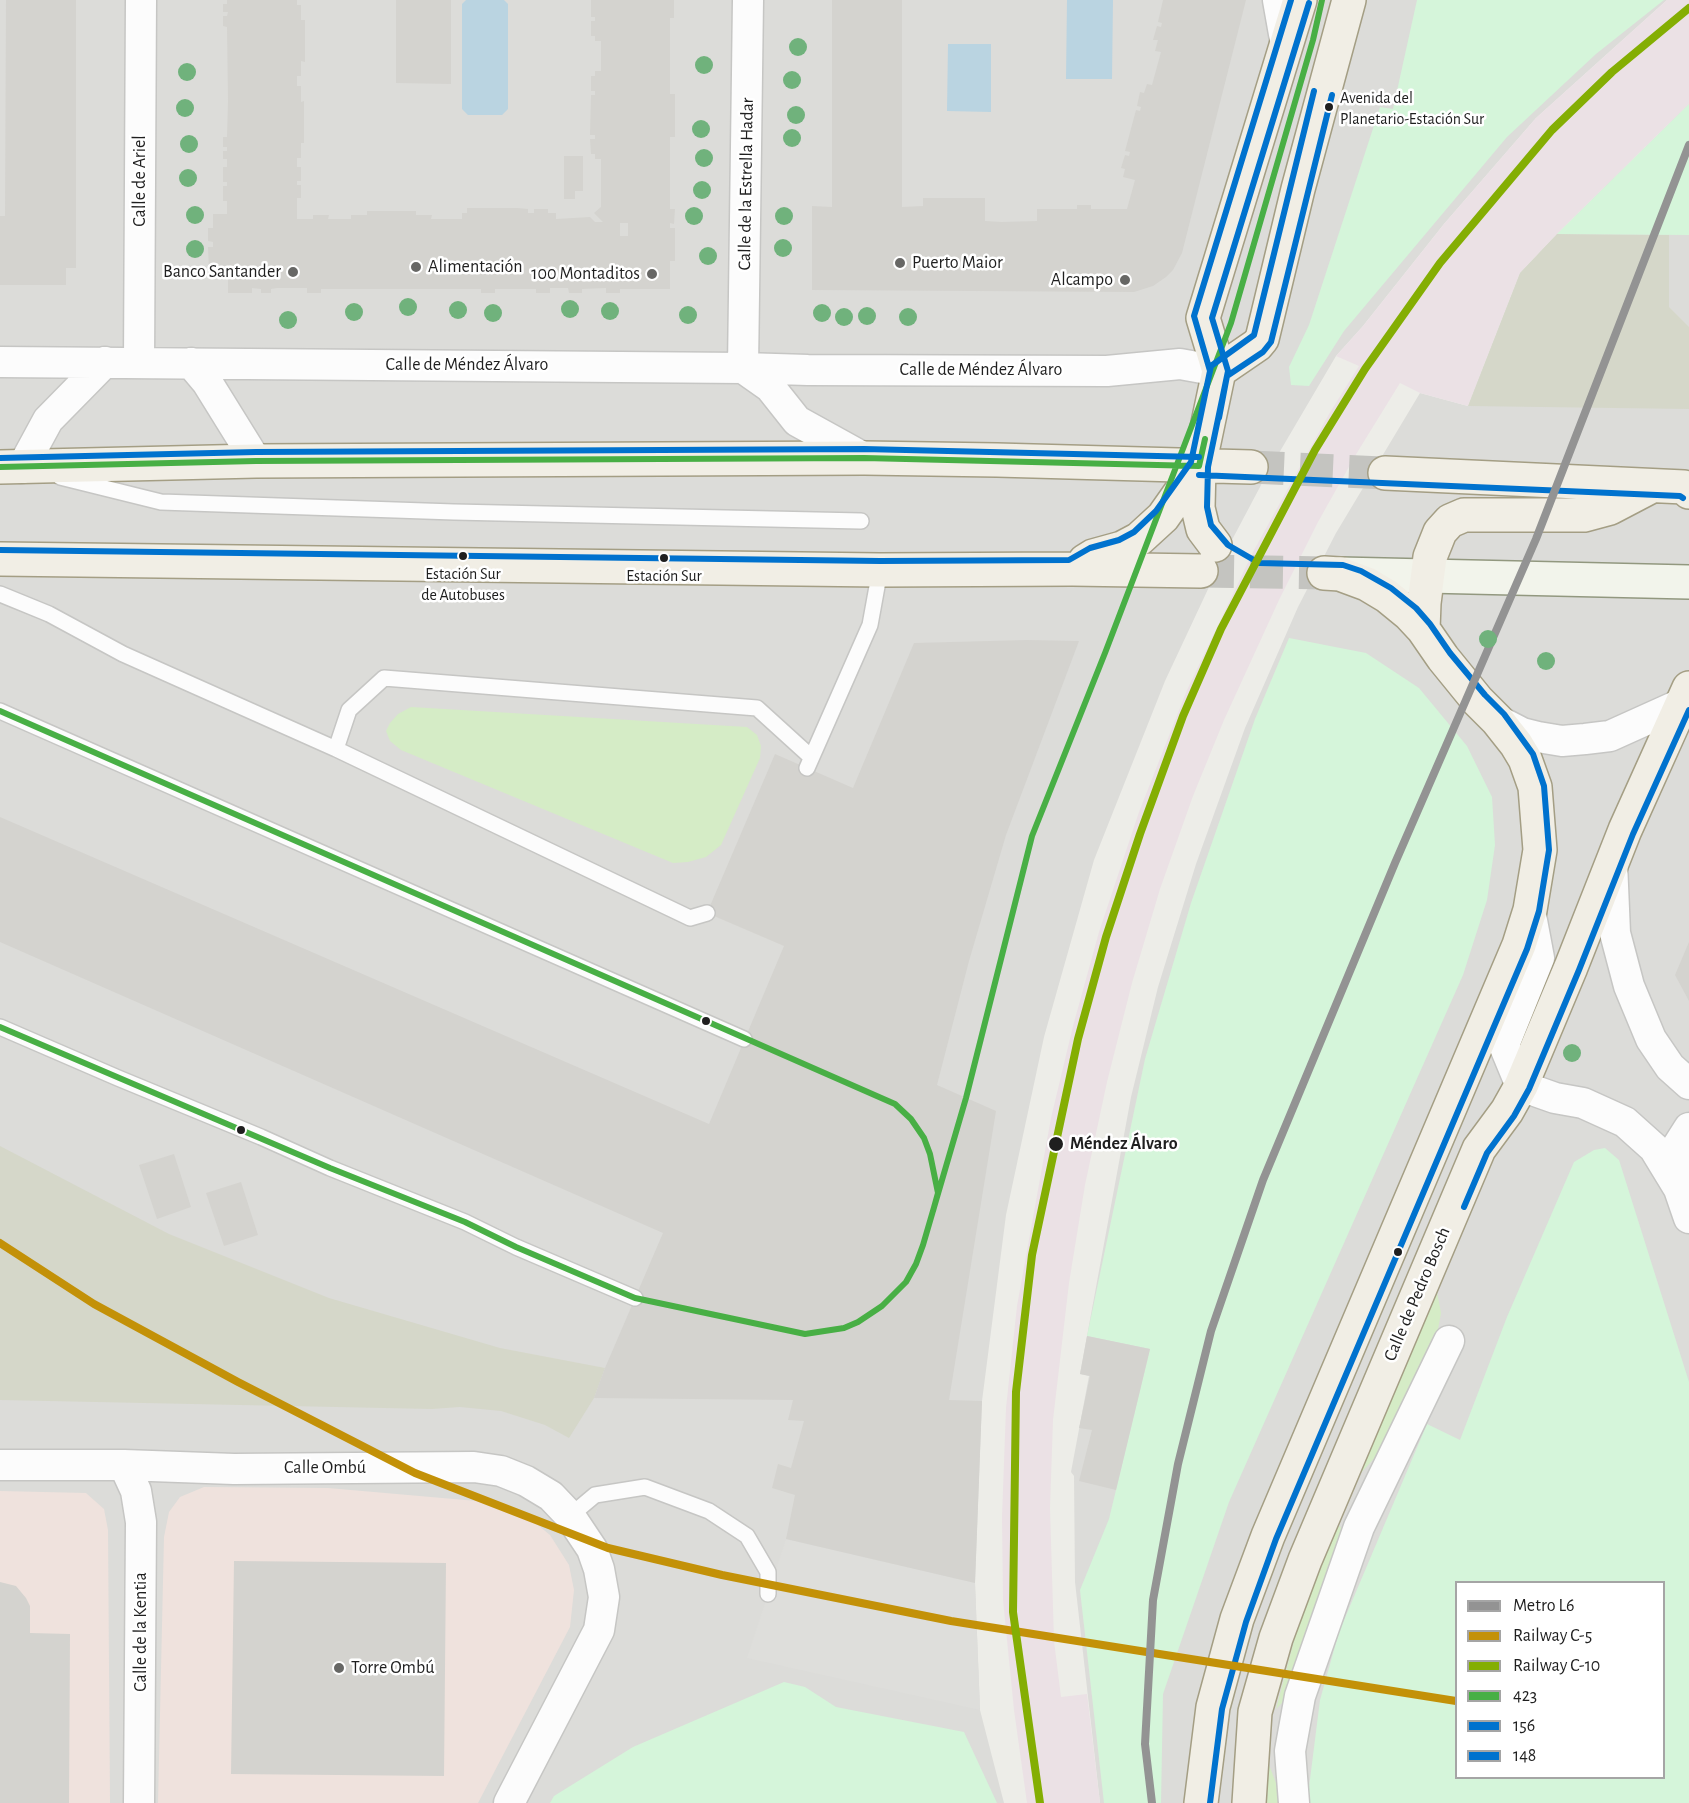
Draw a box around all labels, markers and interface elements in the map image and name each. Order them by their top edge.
place label: Avenida del Planetario-Estación Sur [1340,88,1484,126]
street label: Calle de la Estrella Hadar [734,97,758,271]
marker: Avenida del Planetario-Estación Sur [1323,101,1335,113]
street label: Calle de Ariel [129,135,151,227]
place label: Puerto Maior [912,252,1003,274]
place label: Alimentación [428,256,522,278]
marker: Puerto Maior [893,256,907,270]
marker: Alimentación [409,260,423,274]
place label: Banco Santander [163,261,281,283]
place label: 100 Montaditos [531,263,640,285]
marker: Banco Santander [286,265,300,279]
marker: 100 Montaditos [645,267,659,281]
place label: Alcampo [1051,269,1113,291]
marker: Alcampo [1118,273,1132,287]
street label: Calle de Méndez Álvaro [386,354,548,376]
street label: Calle de Méndez Álvaro [900,359,1062,381]
marker: Estación Sur de Autobuses [457,550,469,562]
marker: Estación Sur [658,552,670,564]
place label: Estación Sur de Autobuses [421,564,505,602]
place label: Estación Sur [626,566,702,586]
unlabelled marker [700,1015,712,1027]
unlabelled marker [235,1124,247,1136]
place label: Méndez Álvaro [1070,1133,1178,1155]
marker: Méndez Álvaro [1047,1135,1065,1153]
street label: Calle de Pedro Bosch [1379,1224,1455,1364]
unlabelled marker [1392,1246,1404,1258]
street label: Calle Ombú [284,1457,366,1479]
street label: Calle de la Kentia [130,1572,152,1692]
legend [1455,1581,1665,1779]
text: Metro L6 [1513,1597,1574,1615]
text: Railway C-5 [1513,1627,1592,1645]
place label: Torre Ombú [351,1657,434,1679]
text: Railway C-10 [1513,1657,1600,1675]
marker: Torre Ombú [332,1661,346,1675]
text: 423 [1513,1687,1537,1705]
text: 156 [1513,1717,1535,1735]
text: 148 [1513,1747,1536,1765]

